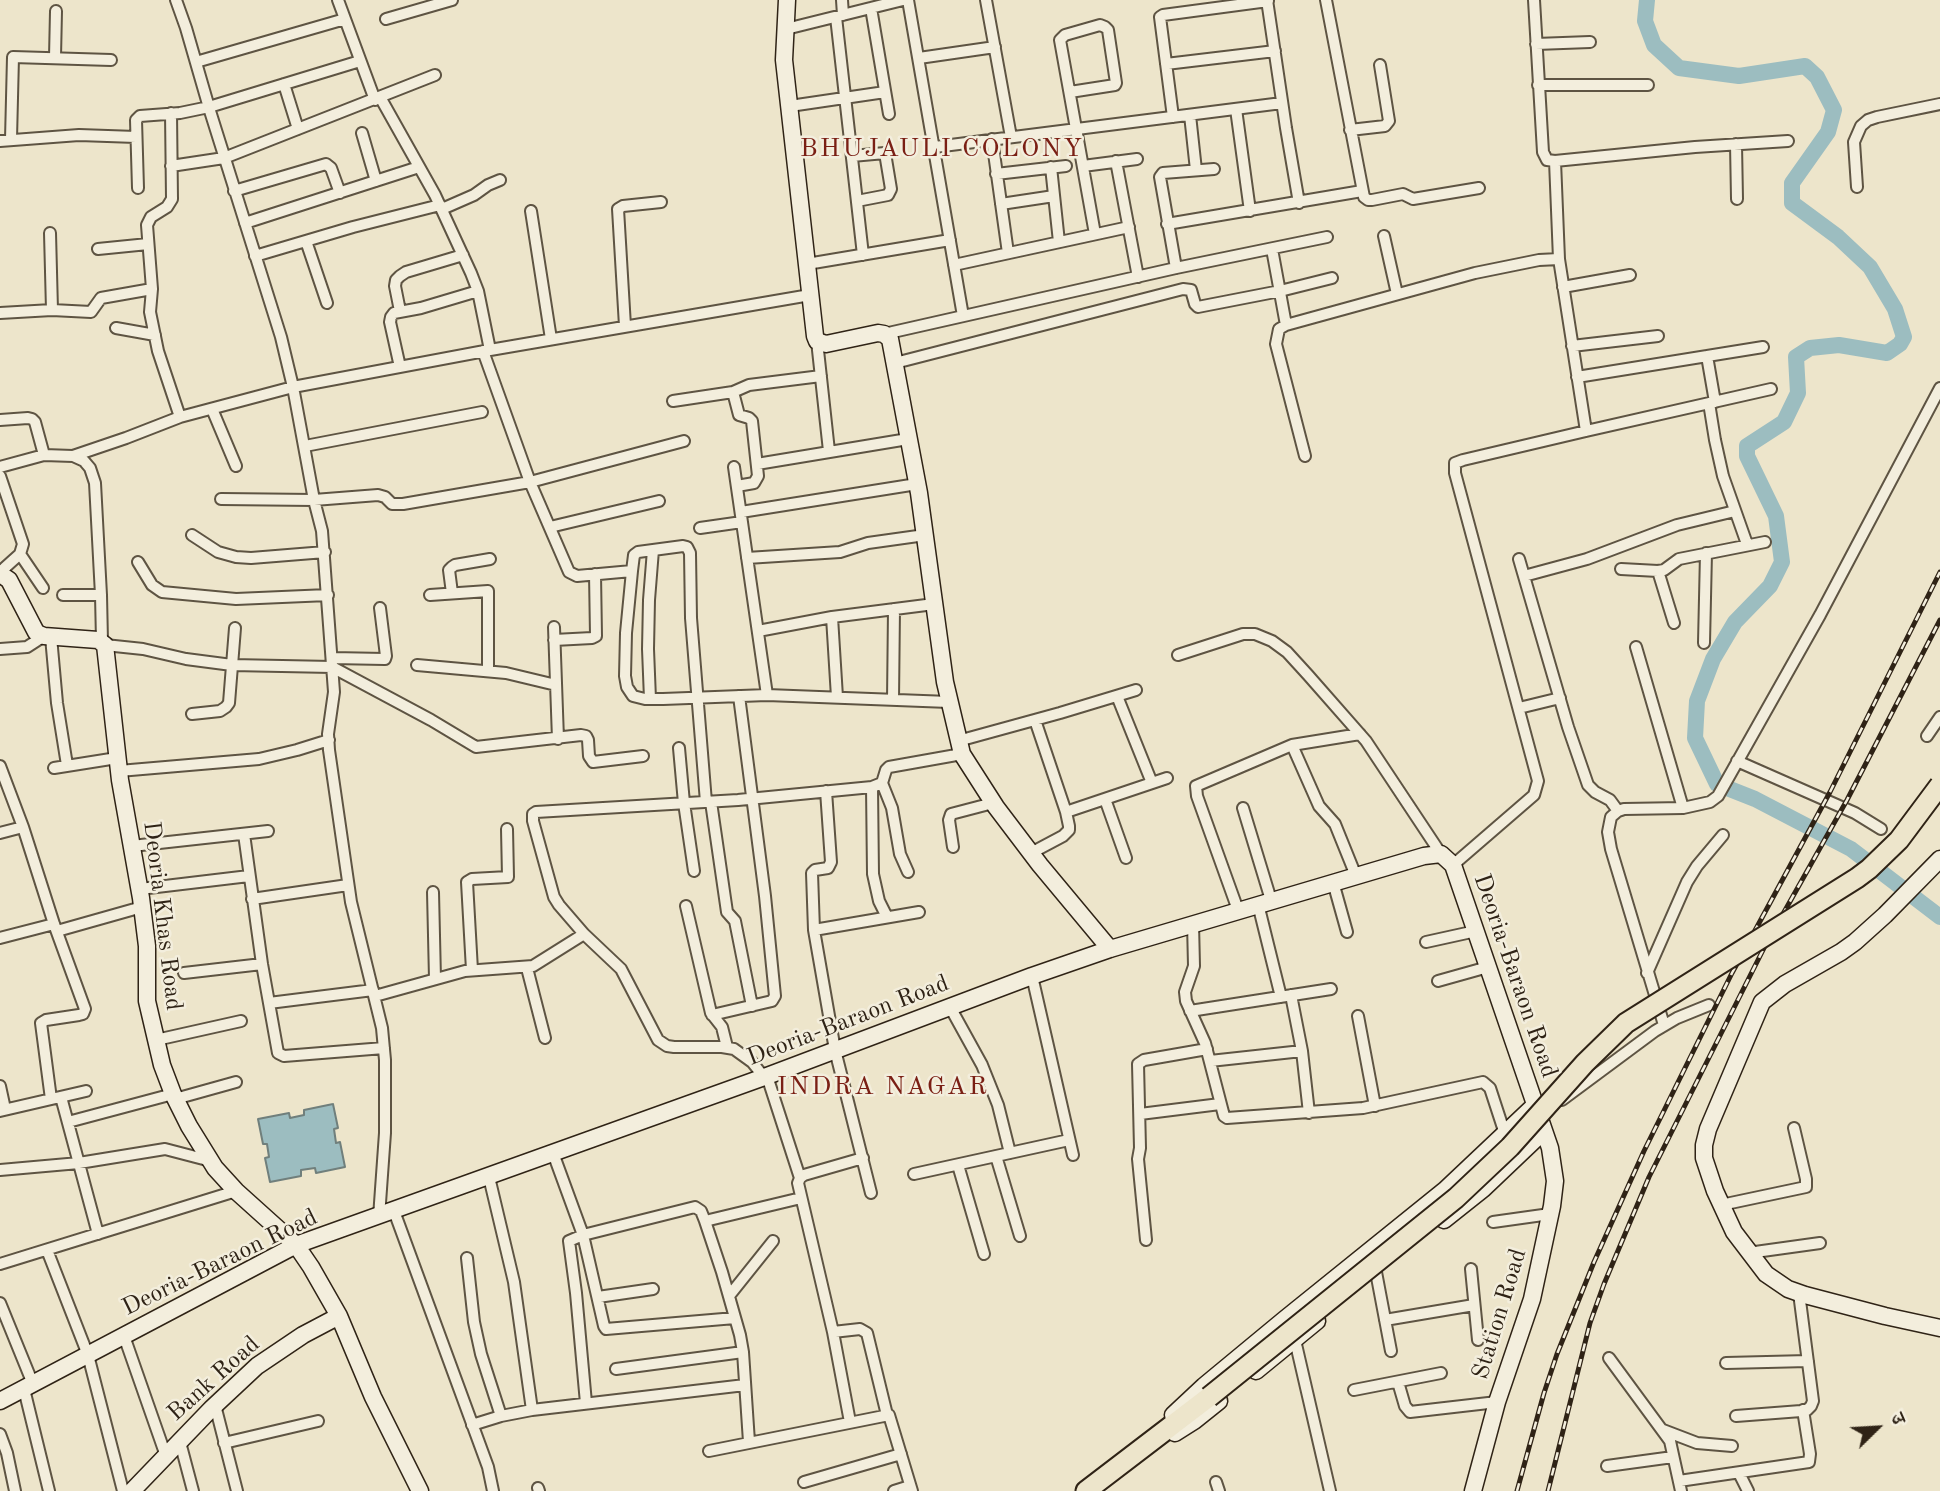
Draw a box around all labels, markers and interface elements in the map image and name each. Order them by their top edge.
district label: BHUJAULI COLONY [802,133,1082,165]
street label: Deoria Khas Road [136,820,188,1012]
street label: Deoria-Baraon Road [1467,870,1563,1082]
street label: Deoria-Baraon Road [743,969,953,1073]
district label: INDRA NAGAR [778,1071,988,1103]
street label: Deoria-Baraon Road [118,1203,322,1323]
street label: Station Road [1466,1245,1534,1383]
street label: Bank Road [162,1330,266,1428]
north arrow [1842,1393,1912,1463]
text: उ [1886,1411,1907,1428]

